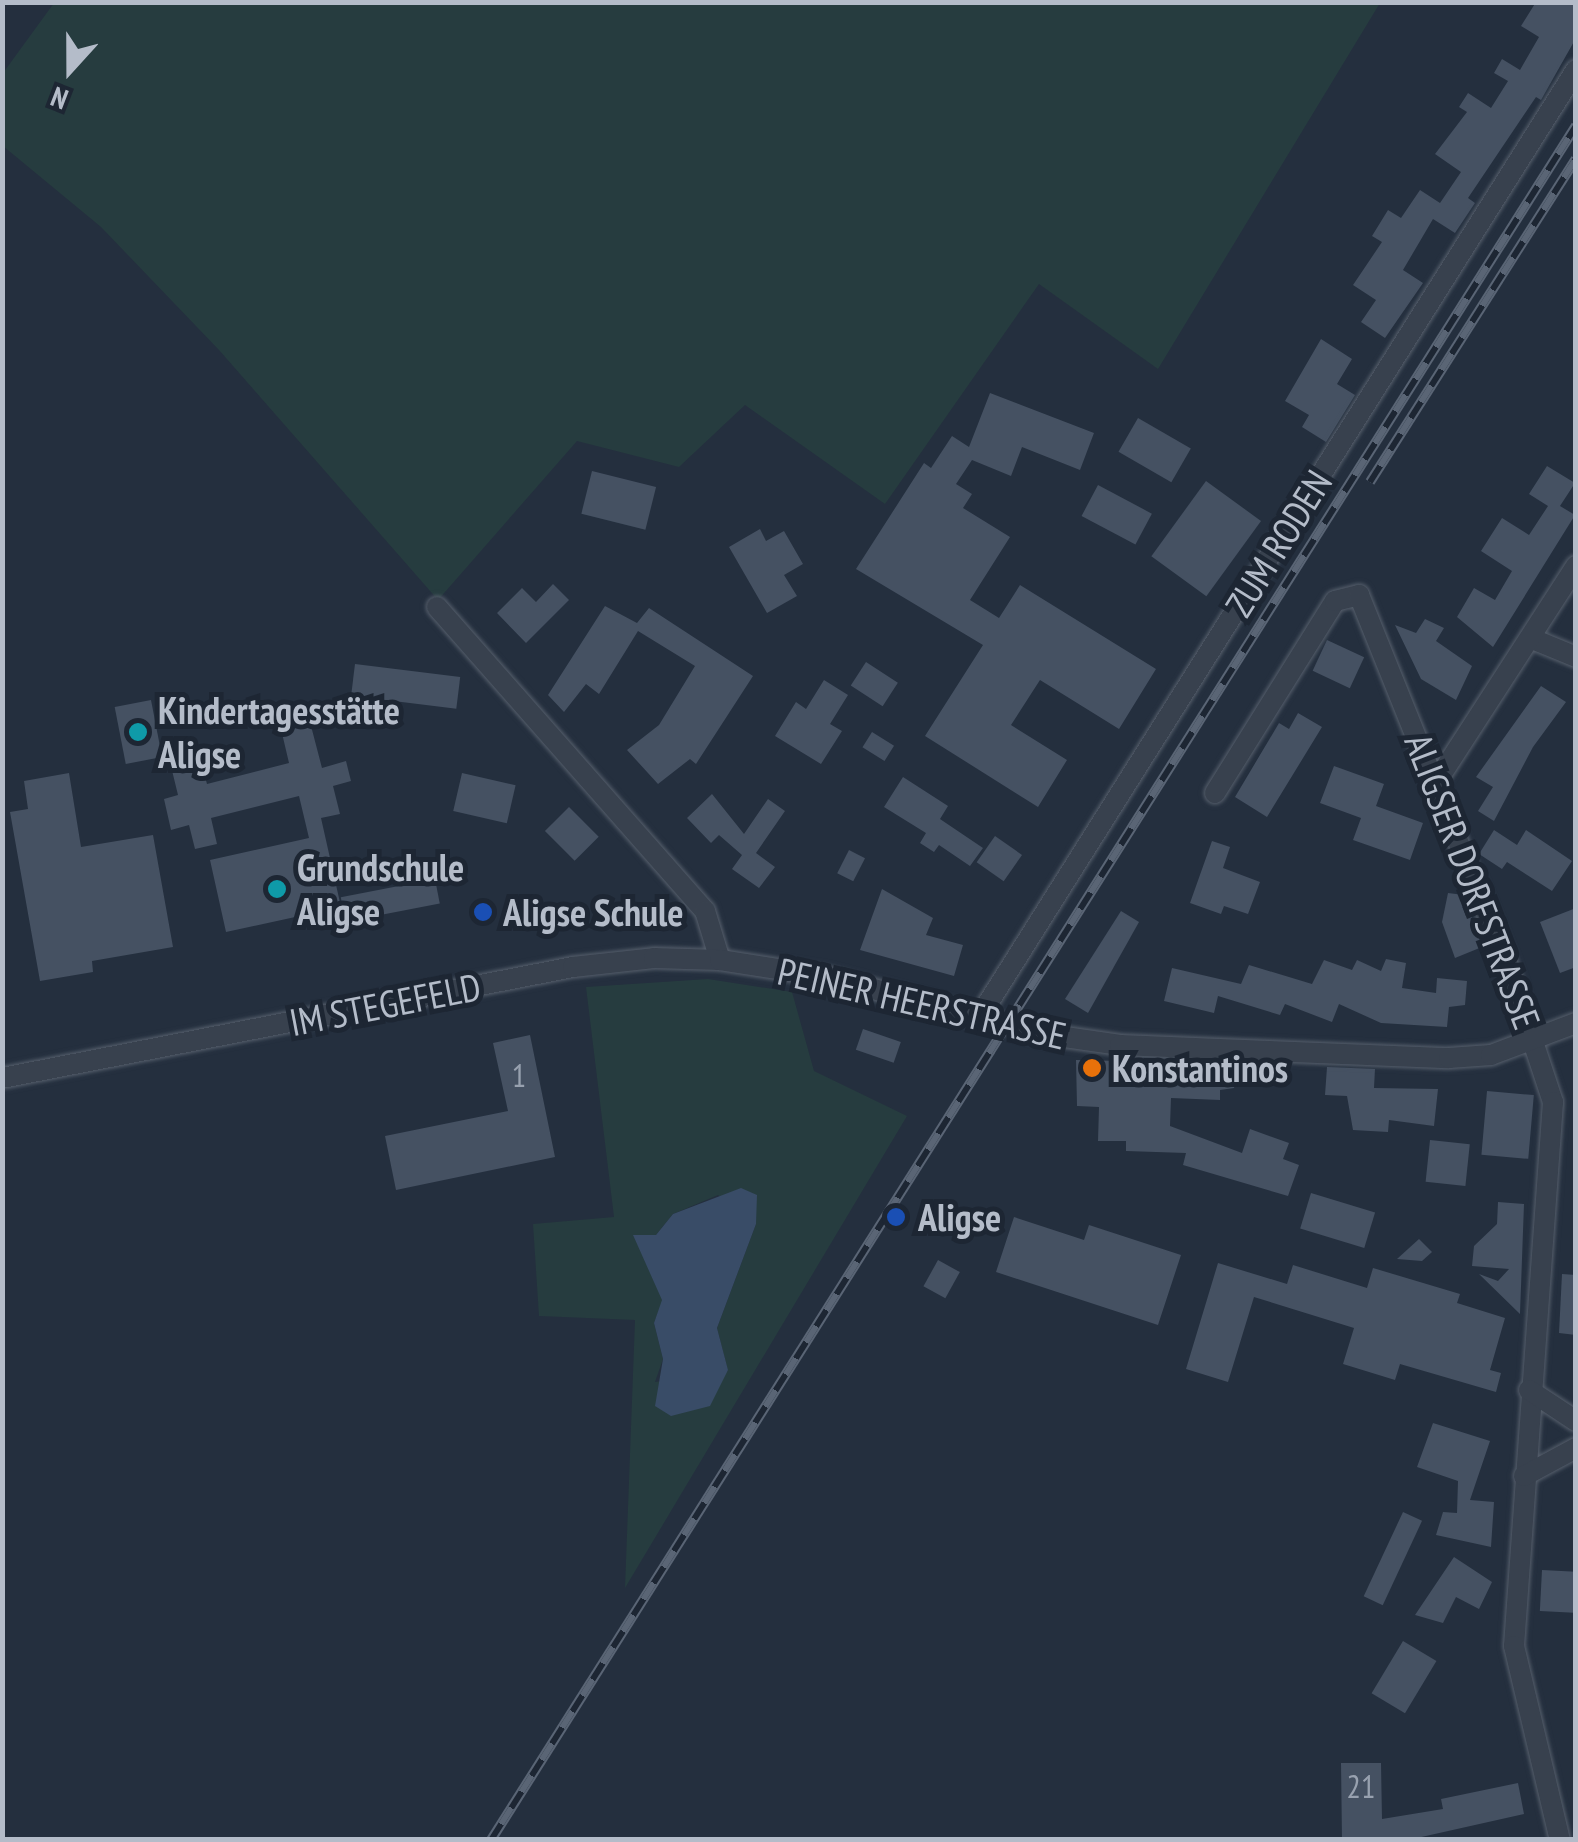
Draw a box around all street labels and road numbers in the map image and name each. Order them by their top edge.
street label: ZUM RODEN [1215,462,1341,624]
street label: ALIGSER DORFSTRASSE [1396,727,1550,1035]
street label: PEINER HEERSTRASSE [774,948,1070,1058]
street label: IM STEGEFELD [286,963,484,1045]

